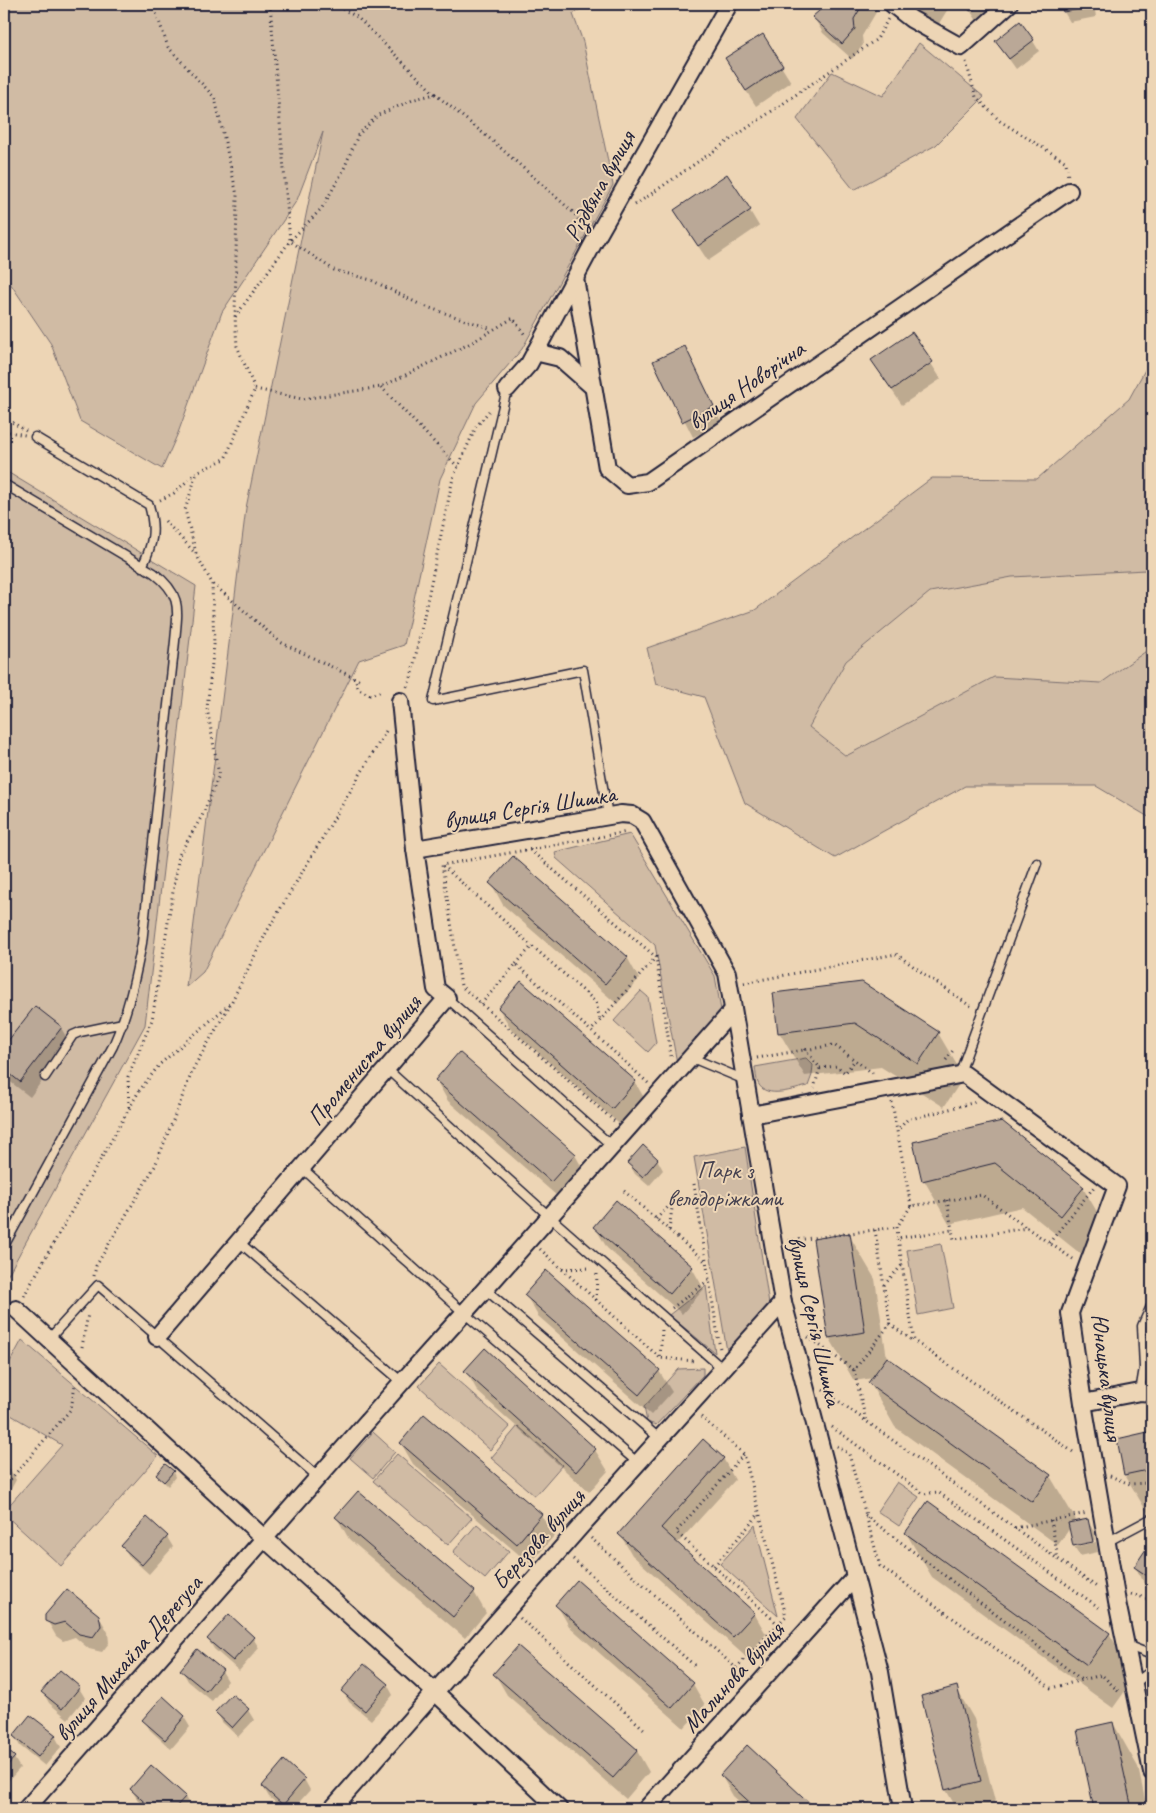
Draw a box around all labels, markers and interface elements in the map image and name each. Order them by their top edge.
street label: Різдвяна вулиця [557,125,643,247]
street label: вулиця Новорічна [682,333,812,436]
street label: вулиця Сергія Шишка [442,778,620,835]
street label: Промениста вулиця [300,987,428,1132]
park label: Парк з велодоріжками [667,1155,784,1213]
street label: вулиця Сергія Шишка [781,1233,850,1411]
street label: Юнацька вулиця [1084,1312,1130,1444]
street label: Березова вулиця [485,1481,592,1596]
street label: вулиця Михайла Дерегуса [48,1568,209,1747]
street label: Малинова вулиця [675,1614,791,1739]

